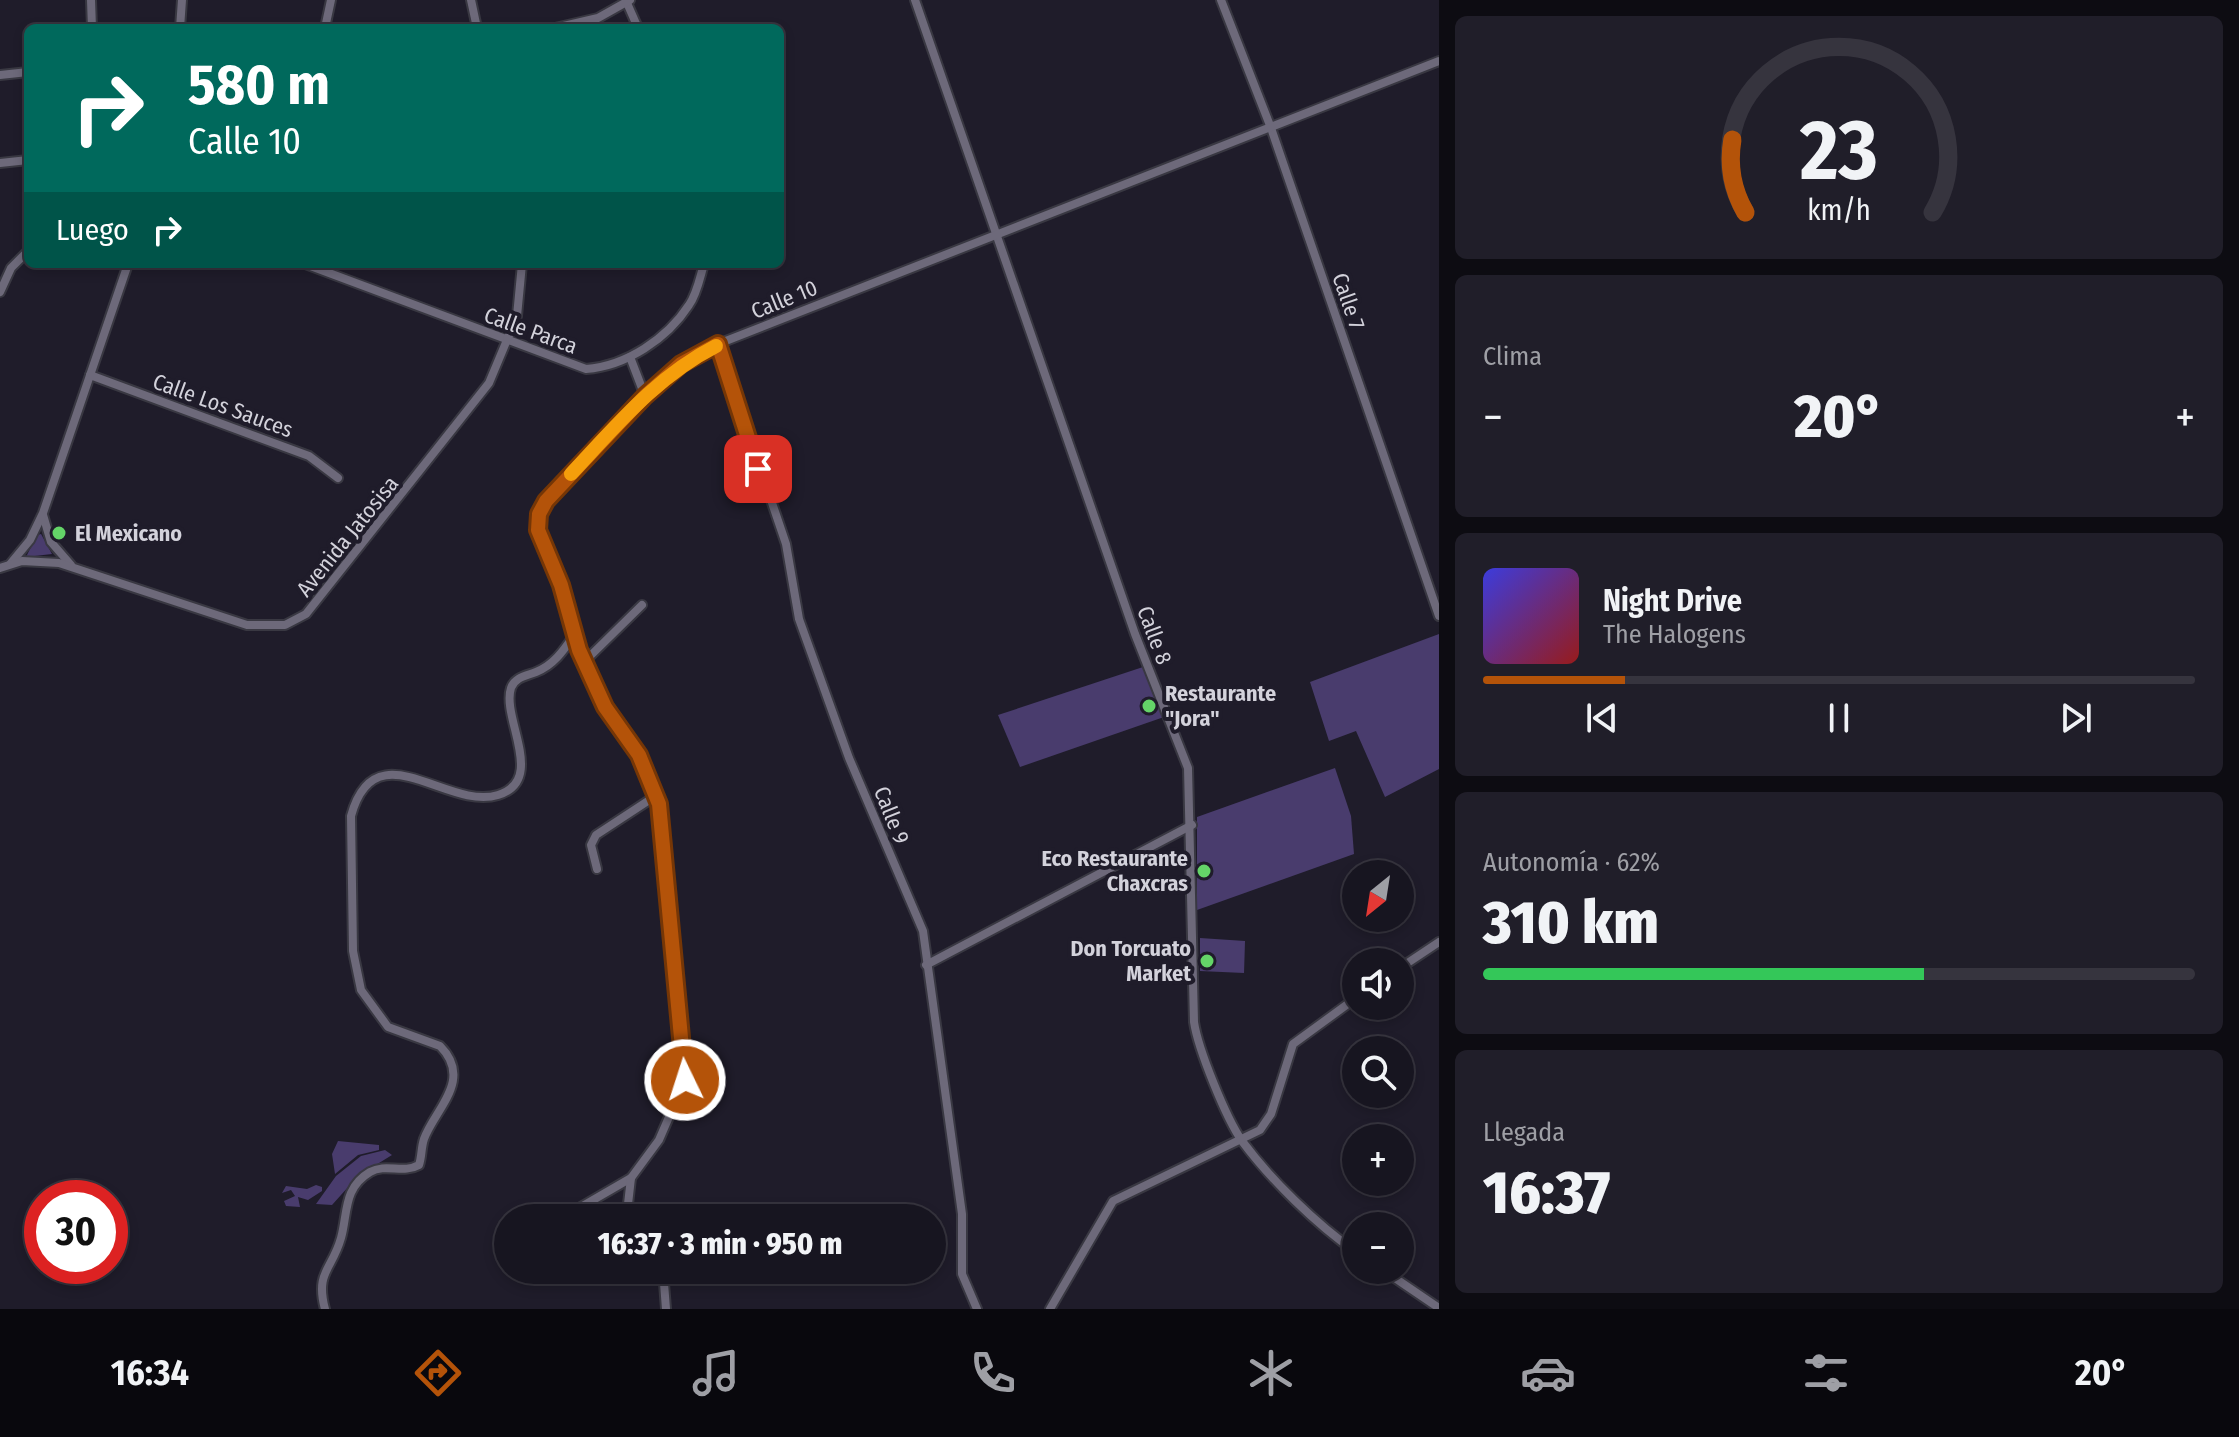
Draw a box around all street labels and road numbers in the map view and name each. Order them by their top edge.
street label: Calle 7 [1326,269,1371,333]
street label: Calle 10 [747,274,821,325]
street label: Calle Parca [481,301,581,360]
street label: Calle Los Sauces [149,368,296,443]
street label: Avenida Jatosisa [291,471,404,602]
street label: Calle 8 [1131,602,1178,668]
street label: Calle 9 [868,782,915,848]

